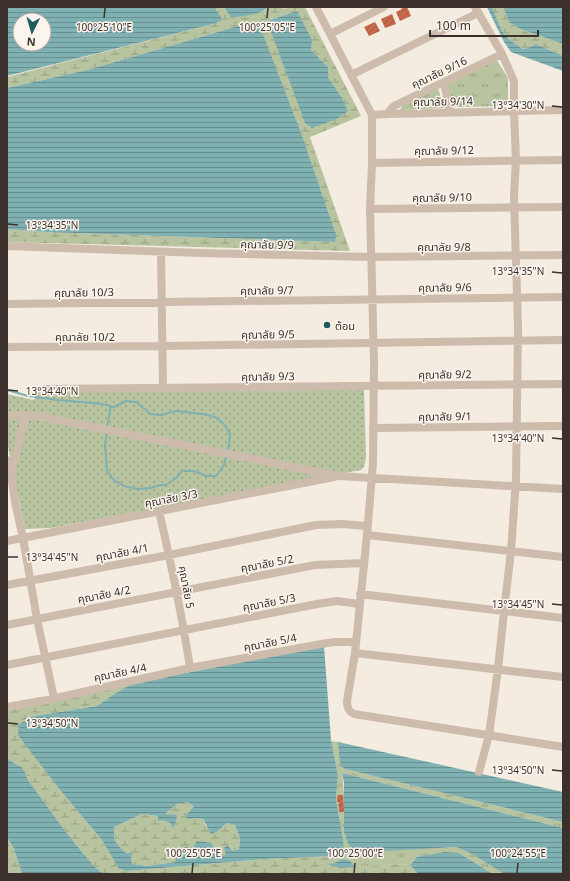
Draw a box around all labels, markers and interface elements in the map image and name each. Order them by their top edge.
north arrow [12,12,52,52]
scale bar [430,12,538,38]
text: 100 m [436,17,471,34]
text: 100°25'10"E [76,20,132,34]
text: 100°25'05"E [239,20,295,34]
text: N [26,35,36,50]
street label: คุณาลัย 9/16 [409,53,469,91]
street label: คุณาลัย 9/14 [413,93,474,109]
text: 13°34'30"N [492,98,544,112]
street label: คุณาลัย 9/12 [414,142,474,158]
street label: คุณาลัย 9/10 [412,189,472,205]
text: 13°34'35"N [26,218,78,232]
street label: คุณาลัย 9/9 [240,236,294,252]
street label: คุณาลัย 9/8 [417,239,471,254]
text: 13°34'35"N [492,264,544,278]
street label: คุณาลัย 9/6 [418,279,472,295]
street label: คุณาลัย 9/7 [240,282,294,298]
street label: คุณาลัย 10/3 [54,284,114,300]
place label: ต้อม [335,318,355,333]
marker: ต้อม [322,320,332,330]
street label: คุณาลัย 9/5 [241,326,295,342]
street label: คุณาลัย 10/2 [55,329,115,344]
street label: คุณาลัย 9/2 [418,366,472,382]
street label: คุณาลัย 9/3 [241,368,295,384]
text: 13°34'40"N [26,384,78,398]
street label: คุณาลัย 9/1 [418,408,472,424]
text: 13°34'40"N [492,431,544,445]
street label: คุณาลัย 3/3 [143,486,199,510]
street label: คุณาลัย 4/1 [94,540,150,564]
text: 13°34'45"N [26,550,78,564]
street label: คุณาลัย 5/2 [239,551,295,575]
street label: คุณาลัย 5 [176,564,198,610]
street label: คุณาลัย 4/2 [76,582,132,606]
street label: คุณาลัย 5/3 [241,590,297,614]
text: 13°34'45"N [492,597,544,611]
street label: คุณาลัย 5/4 [242,629,298,654]
street label: คุณาลัย 4/4 [92,659,148,685]
text: 13°34'50"N [26,716,78,730]
text: 13°34'50"N [492,763,544,777]
text: 100°25'05"E [165,846,221,860]
text: 100°25'00"E [327,846,383,860]
text: 100°24'55"E [490,846,546,860]

